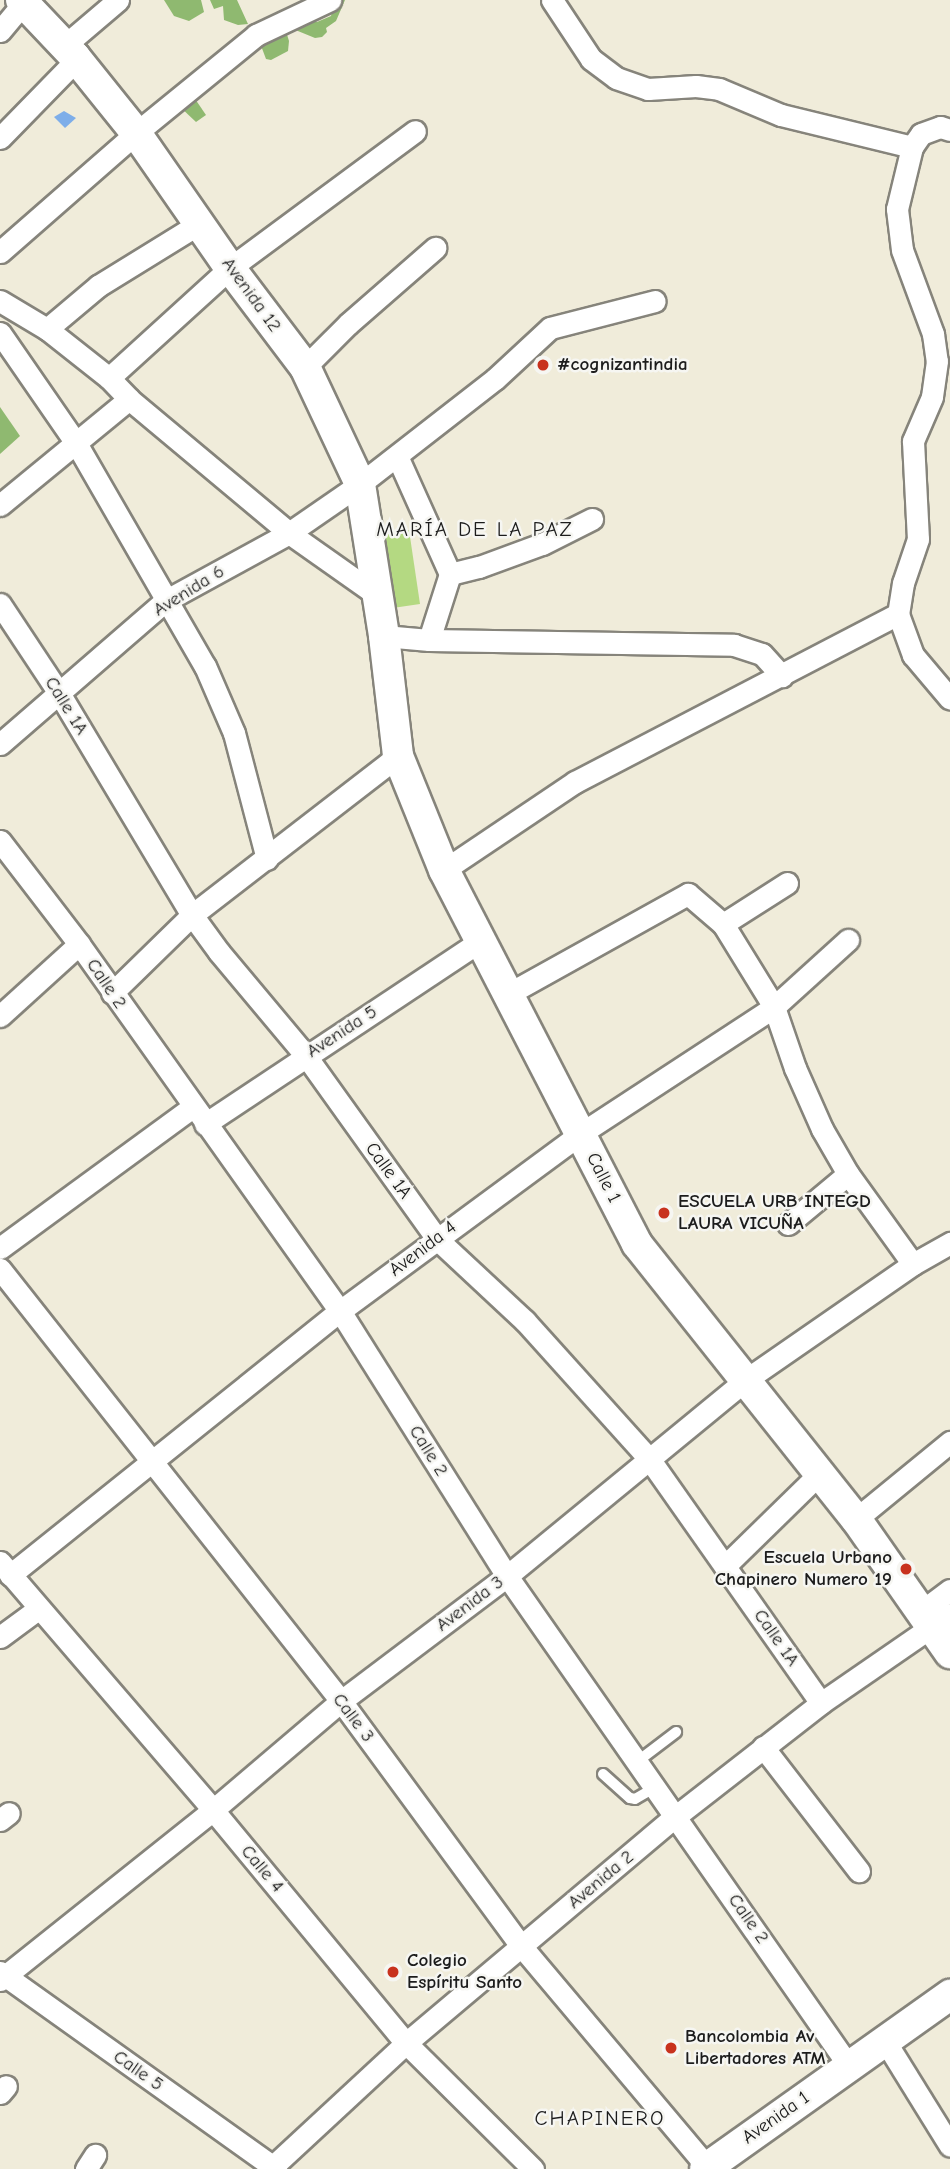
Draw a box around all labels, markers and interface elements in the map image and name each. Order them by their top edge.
street label: Avenida 12 [216,253,286,337]
place label: #cognizantindia [557,354,688,376]
marker: #cognizantindia [535,357,551,373]
district label: MARÍA DE LA PAZ [378,516,572,542]
street label: Avenida 6 [149,560,229,622]
street label: Calle 1A [39,673,93,739]
street label: Calle 2 [81,955,131,1013]
street label: Avenida 5 [302,1001,382,1063]
street label: Calle 1A [360,1138,416,1204]
street label: Calle 1 [581,1149,625,1207]
place label: ESCUELA URB INTEGD LAURA VICUÑA [678,1191,871,1235]
marker: ESCUELA URB INTEGD LAURA VICUÑA [656,1205,672,1221]
street label: Avenida 4 [385,1216,461,1282]
street label: Calle 2 [404,1421,452,1481]
place label: Escuela Urbano Chapinero Numero 19 [715,1547,892,1591]
marker: Escuela Urbano Chapinero Numero 19 [898,1561,914,1577]
street label: Avenida 3 [432,1571,508,1637]
street label: Calle 1A [748,1605,804,1671]
street label: Calle 3 [327,1689,379,1747]
street label: Calle 4 [236,1841,288,1897]
street label: Avenida 2 [563,1846,639,1914]
street label: Calle 2 [723,1890,773,1948]
place label: Colegio Espíritu Santo [407,1950,522,1994]
marker: Colegio Espíritu Santo [385,1964,401,1980]
place label: Bancolombia Av Libertadores ATM [685,2026,826,2070]
marker: Bancolombia Av Libertadores ATM [663,2040,679,2056]
street label: Calle 5 [109,2046,167,2096]
street label: Avenida 1 [738,2087,814,2149]
district label: CHAPINERO [536,2105,664,2131]

